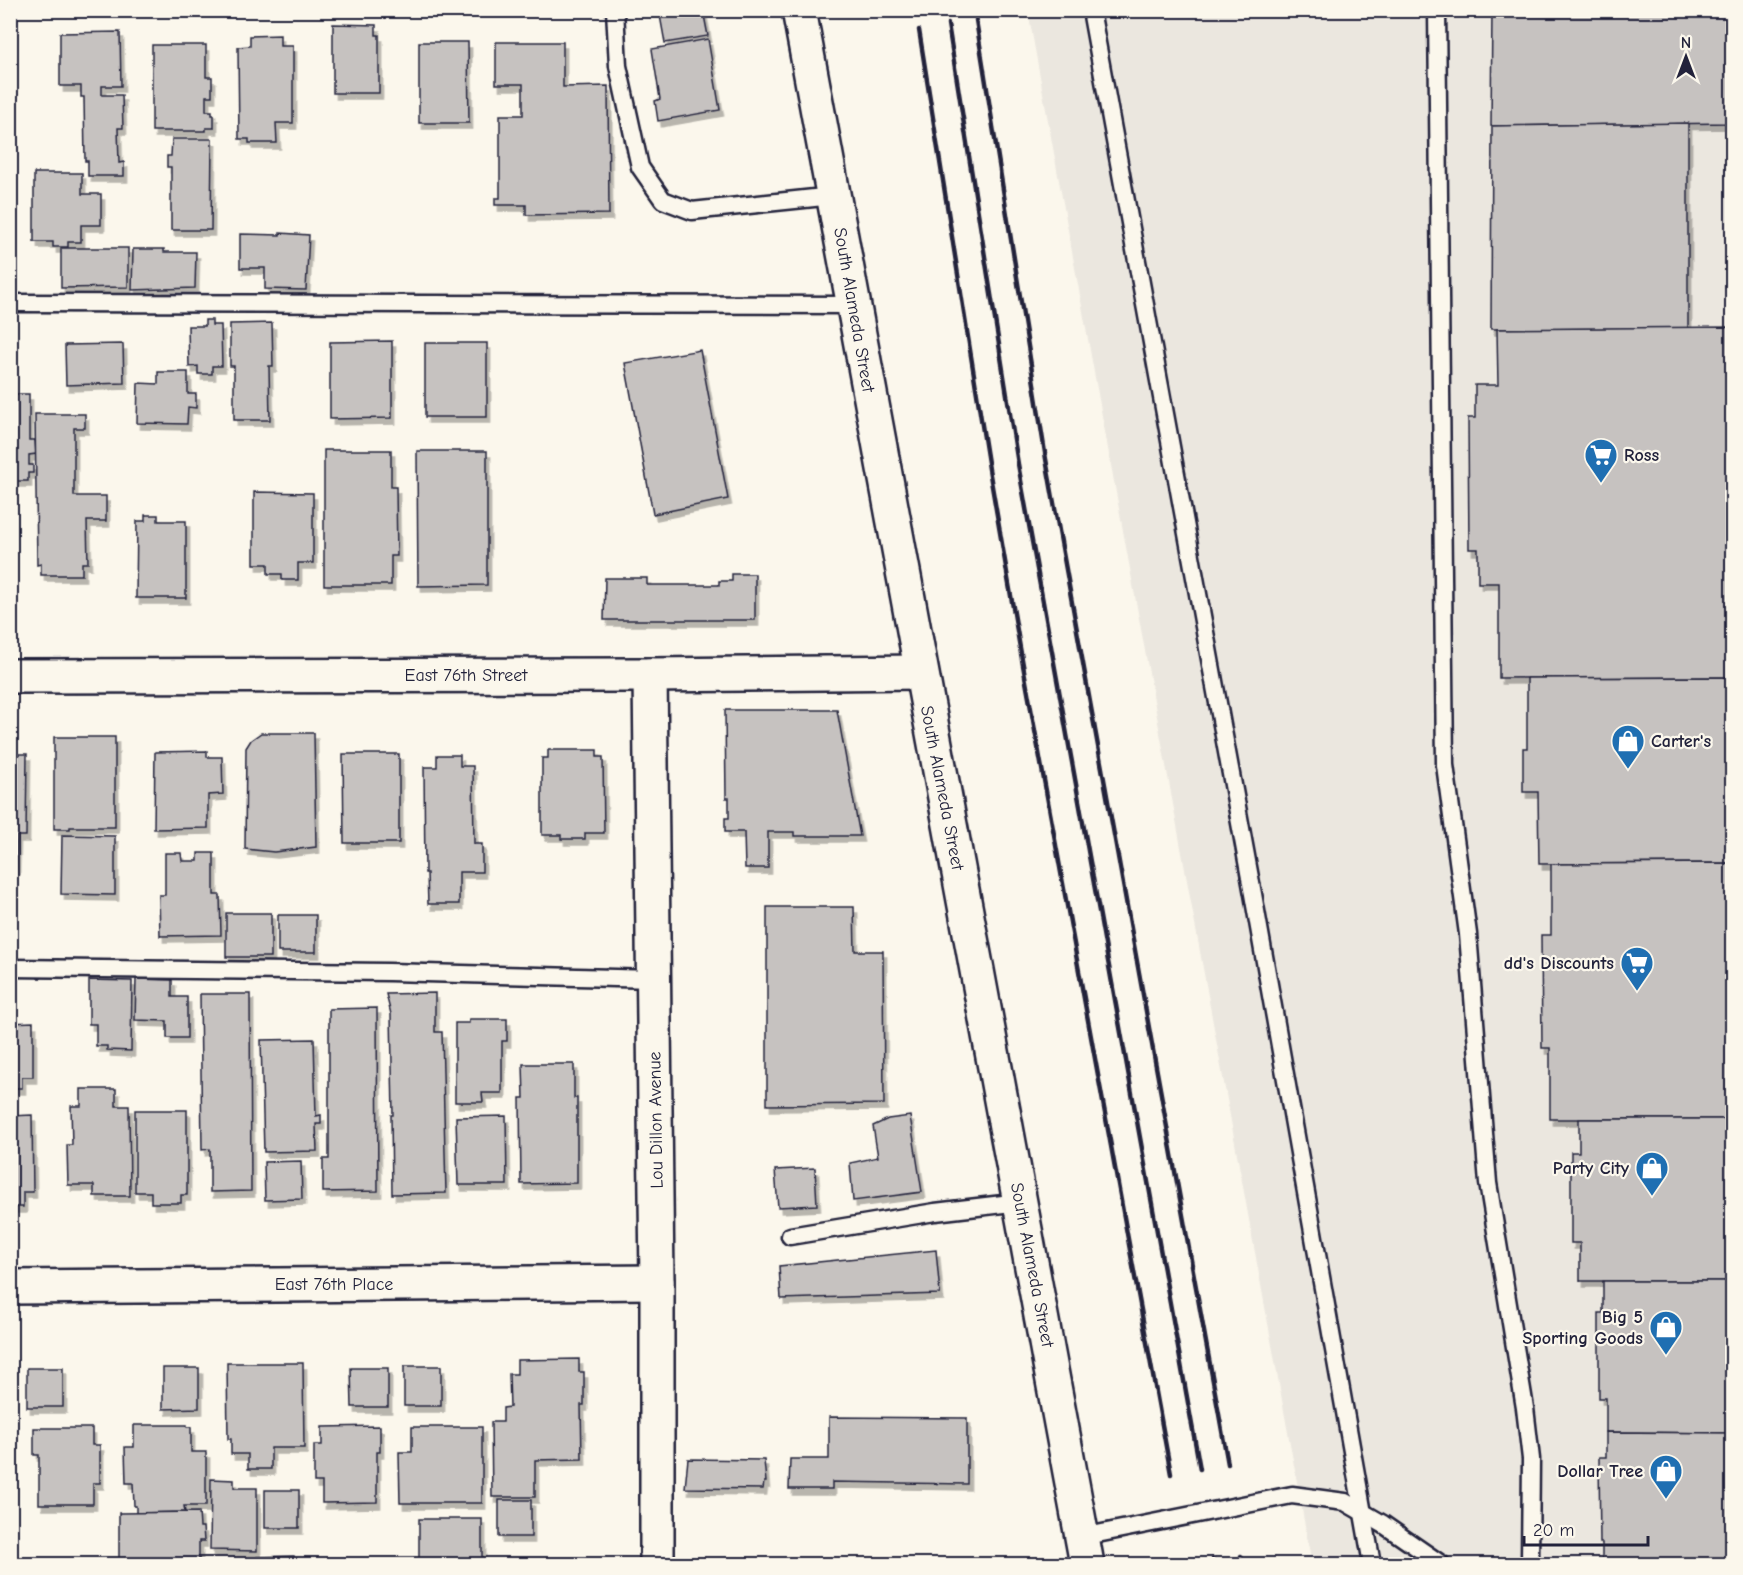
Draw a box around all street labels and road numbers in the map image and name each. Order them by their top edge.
street label: South Alameda Street [829,226,879,395]
street label: East 76th Street [405,665,528,686]
street label: South Alameda Street [916,704,968,873]
street label: Lou Dillon Avenue [644,1051,668,1189]
street label: South Alameda Street [1006,1181,1058,1350]
street label: East 76th Place [275,1274,393,1295]

